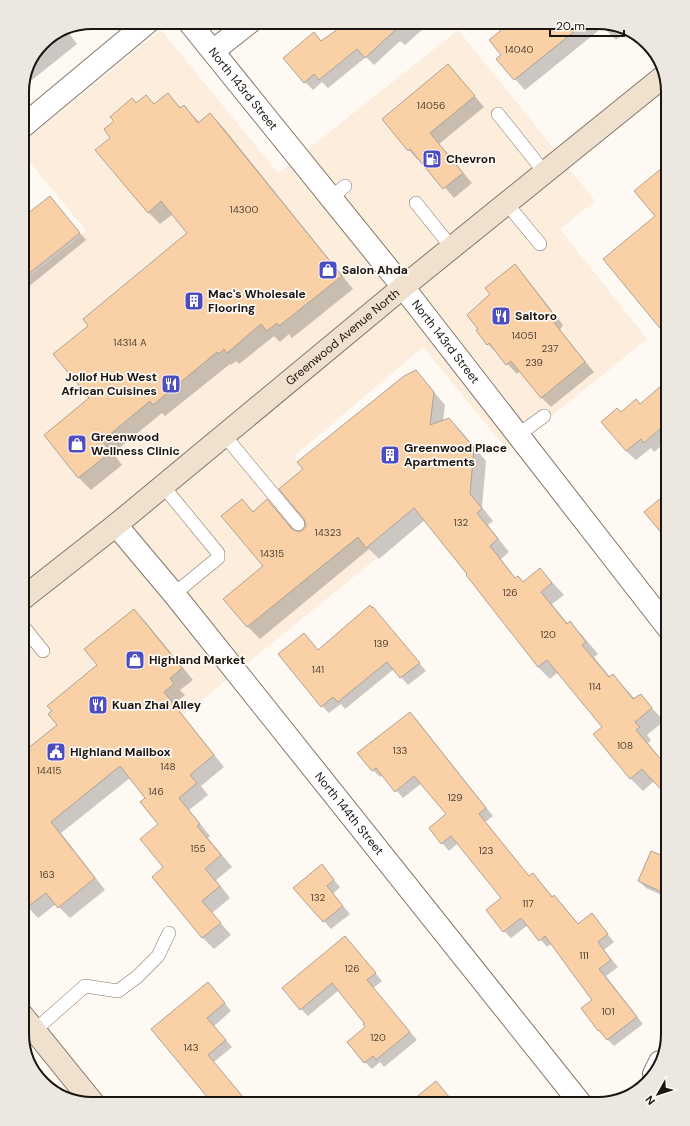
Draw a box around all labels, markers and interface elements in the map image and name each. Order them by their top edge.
scale bar [550,12,624,38]
text: 20 m [556,18,585,34]
house number: 14040 [505,43,534,56]
street label: North 143rd Street [205,44,281,134]
house number: 14056 [417,99,445,112]
fuel station icon: Chevron [421,148,443,170]
place label: Chevron [446,151,496,167]
house number: 14300 [230,203,259,216]
shop icon: Salon Ahda [317,259,339,281]
place label: Salon Ahda [342,262,408,278]
street label: Greenwood Avenue North [282,285,403,389]
place label: Mac's Wholesale Flooring [208,286,306,316]
building icon: Mac's Wholesale Flooring [183,290,205,312]
street label: North 143rd Street [408,297,483,387]
restaurant icon: Saltoro [490,305,512,327]
place label: Saltoro [515,308,557,324]
house number: 14051 [511,329,537,342]
house number: 14314 A [113,336,147,349]
house number: 237 [542,342,558,355]
house number: 239 [525,356,543,369]
place label: Jollof Hub West African Cuisines [61,369,157,399]
restaurant icon: Jollof Hub West African Cuisines [160,373,182,395]
place label: Greenwood Wellness Clinic [91,429,180,459]
shop icon: Greenwood Wellness Clinic [66,433,88,455]
place label: Greenwood Place Apartments [404,440,507,470]
building icon: Greenwood Place Apartments [379,444,401,466]
house number: 132 [454,516,469,529]
house number: 14323 [315,526,341,539]
house number: 14315 [260,547,284,560]
house number: 126 [502,586,518,599]
house number: 120 [540,628,556,641]
house number: 139 [373,637,389,650]
shop icon: Highland Market [124,649,146,671]
place label: Highland Market [149,652,245,668]
house number: 141 [312,663,324,676]
house number: 114 [589,680,601,693]
restaurant icon: Kuan Zhai Alley [87,694,109,716]
place label: Kuan Zhai Alley [112,697,202,713]
house number: 108 [617,739,633,752]
public building icon: Highland Mailbox [45,741,67,763]
place label: Highland Mailbox [70,744,171,760]
house number: 133 [393,744,408,757]
house number: 148 [160,760,176,773]
house number: 14415 [37,764,61,777]
street label: North 144th Street [311,769,387,859]
house number: 146 [148,785,164,798]
house number: 129 [447,791,463,804]
house number: 155 [190,842,206,855]
house number: 123 [479,844,493,857]
house number: 163 [39,868,55,881]
house number: 132 [311,891,326,904]
house number: 117 [522,897,534,910]
house number: 111 [579,949,589,962]
house number: 126 [344,962,360,975]
house number: 101 [601,1005,615,1018]
house number: 120 [370,1031,386,1044]
house number: 143 [183,1041,199,1054]
north arrow [638,1074,678,1114]
text: N [642,1093,658,1108]

